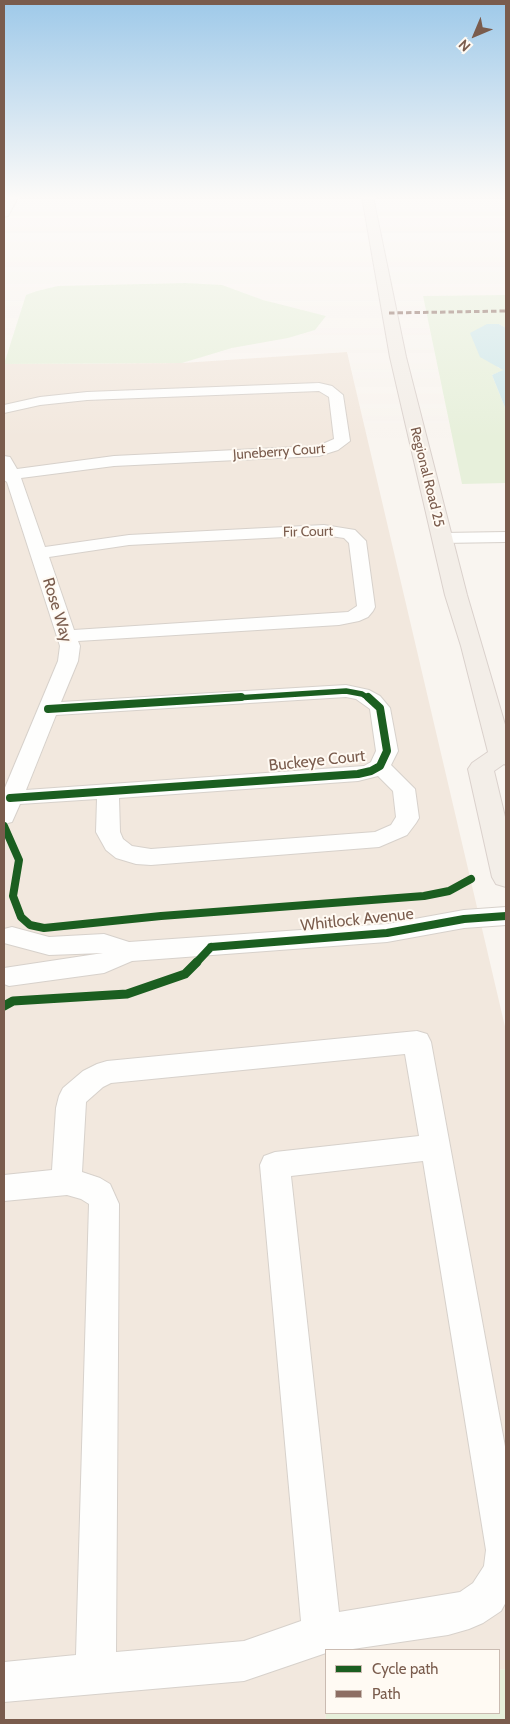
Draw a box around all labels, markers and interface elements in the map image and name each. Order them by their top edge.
north arrow [450,10,500,60]
text: N [455,36,474,55]
street label: Regional Road 25 [406,425,448,529]
street label: Juneberry Court [232,440,326,464]
street label: Fir Court [283,523,333,541]
street label: Rose Way [38,575,76,645]
street label: Buckeye Court [268,746,366,776]
street label: Whitlock Avenue [299,905,415,935]
legend [325,1649,500,1714]
text: Cycle path [372,1660,438,1678]
text: Path [372,1685,401,1703]

